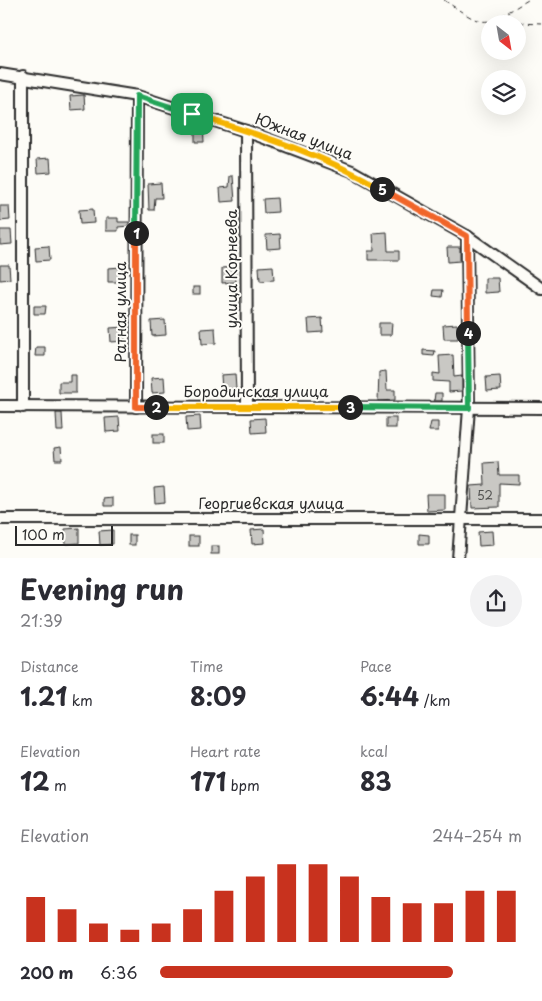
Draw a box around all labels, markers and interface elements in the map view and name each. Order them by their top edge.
north arrow [481,15,526,60]
map controls [481,15,526,115]
button: layers [481,70,526,115]
pin [171,93,213,135]
icon: arrive [178,100,206,128]
street label: Южная улица [252,106,357,165]
pin: 5 [370,176,394,202]
text: 5 [378,179,387,200]
street label: улица Корнеева [219,209,242,329]
pin: 1 [124,220,148,246]
text: 1 [133,223,140,244]
street label: Ратная улица [108,261,131,362]
pin: 4 [456,320,480,346]
text: 4 [464,323,473,344]
street label: Бородинская улица [184,379,329,402]
pin: 2 [144,394,168,420]
pin: 3 [338,394,362,420]
text: 2 [152,397,161,418]
text: 3 [346,397,355,418]
house number: 52 [477,486,493,504]
street label: Георгиевская улица [198,491,344,514]
scale bar [15,524,112,547]
text: 100 m [22,524,65,545]
text: Evening run [20,567,184,610]
button: share [470,575,522,627]
text: 21:39 [20,608,63,632]
text: Distance [20,656,79,677]
text: Time [190,656,223,677]
text: Pace [360,656,392,677]
text: 1.21 [20,677,67,715]
text: 8:09 [190,677,246,715]
text: 6:44 [360,677,419,715]
text: km [67,690,93,711]
text: /km [419,690,451,711]
text: Elevation [20,741,80,762]
text: Heart rate [190,741,261,762]
text: kcal [360,741,388,762]
text: 12 [20,762,49,800]
text: 171 [190,762,226,800]
text: 83 [360,762,392,800]
text: m [49,775,67,796]
text: bpm [226,775,260,796]
text: Elevation [20,823,89,847]
text: 244–254 m [432,823,522,847]
text: 200 m [20,960,74,984]
text: 6:36 [100,960,138,984]

